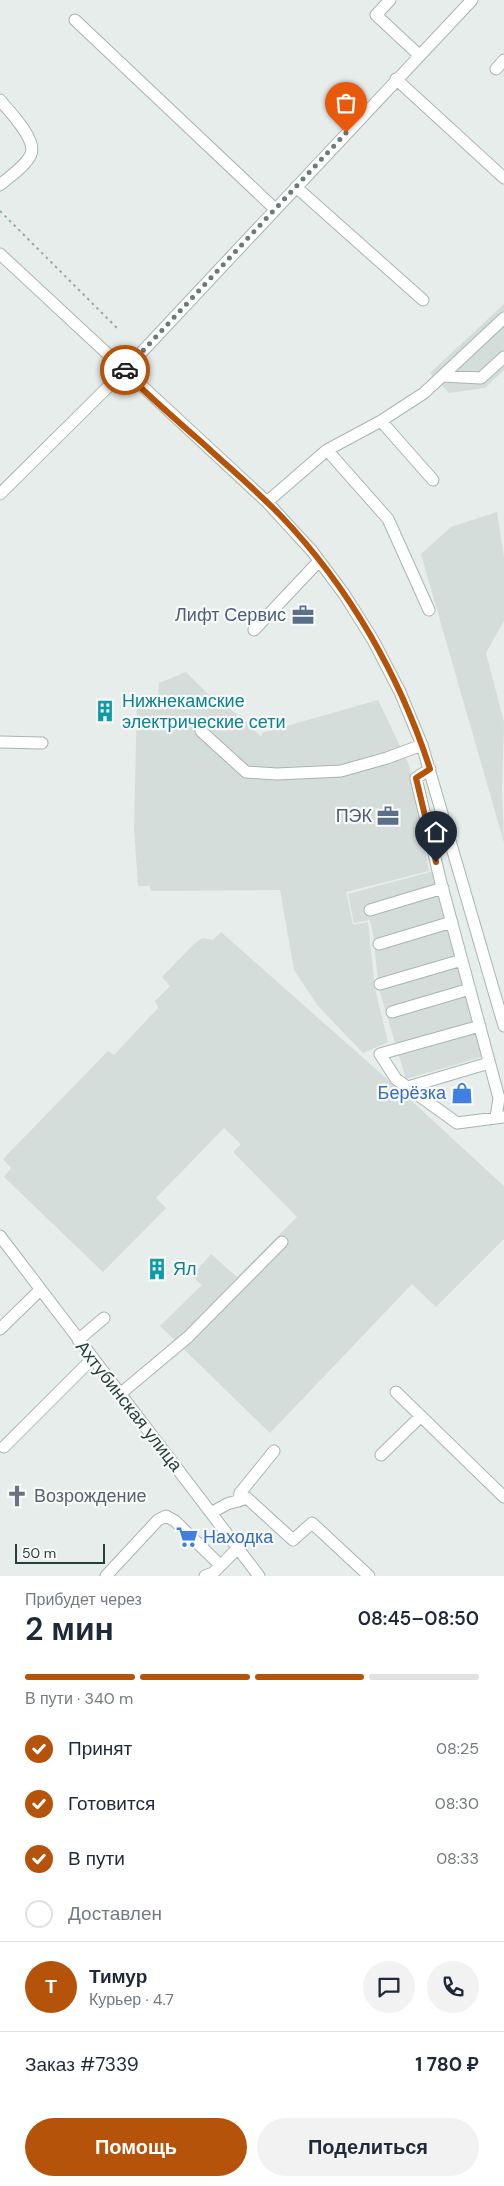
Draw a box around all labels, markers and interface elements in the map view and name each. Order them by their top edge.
pin [325,82,367,133]
icon: bag [332,89,360,117]
courier [100,345,150,395]
icon: car [111,356,139,384]
office icon: Лифт Сервис [290,602,316,628]
place label: Лифт Сервис [175,603,286,627]
place label: Нижнекамские электрические сети [122,689,286,734]
building icon: Нижнекамские электрические сети [92,698,118,724]
office icon: ПЭК [375,803,401,829]
place label: ПЭК [336,804,373,828]
pin [415,811,457,862]
icon: home [422,818,450,846]
shop icon: Берёзка [449,1080,475,1106]
place label: Берёзка [378,1081,447,1105]
building icon: Ял [144,1256,170,1282]
place label: Ял [173,1257,197,1281]
street label: Ахтубинская улица [70,1336,188,1477]
church icon: Возрождение [4,1483,30,1509]
place label: Возрождение [34,1484,146,1508]
supermarket icon: Находка [174,1524,200,1550]
place label: Находка [203,1525,274,1549]
scale bar [15,1541,105,1564]
text: 50 m [22,1544,56,1562]
text: Прибудет через [25,1589,142,1610]
text: 08:45–08:50 [358,1606,479,1631]
text: 2 мин [25,1608,114,1650]
text: В пути · 340 m [25,1688,133,1709]
icon: check [25,1735,53,1763]
text: Принят [68,1736,132,1761]
text: 08:25 [436,1738,479,1759]
icon: check [25,1790,53,1818]
text: Готовится [68,1791,155,1816]
text: 08:30 [435,1793,479,1814]
icon: check [25,1845,53,1873]
text: В пути [68,1846,125,1871]
text: 08:33 [436,1848,479,1869]
text: Доставлен [68,1901,162,1926]
button: chat [363,1961,415,2013]
button: phone [427,1961,479,2013]
text: Тимур [89,1964,147,1989]
text: Т [45,1974,57,1999]
text: Курьер · 4.7 [89,1989,174,2010]
text: Заказ #7339 [25,2052,139,2077]
text: 1 780 ₽ [415,2052,479,2077]
button: Помощь [25,2118,247,2176]
button: Поделиться [257,2118,479,2176]

